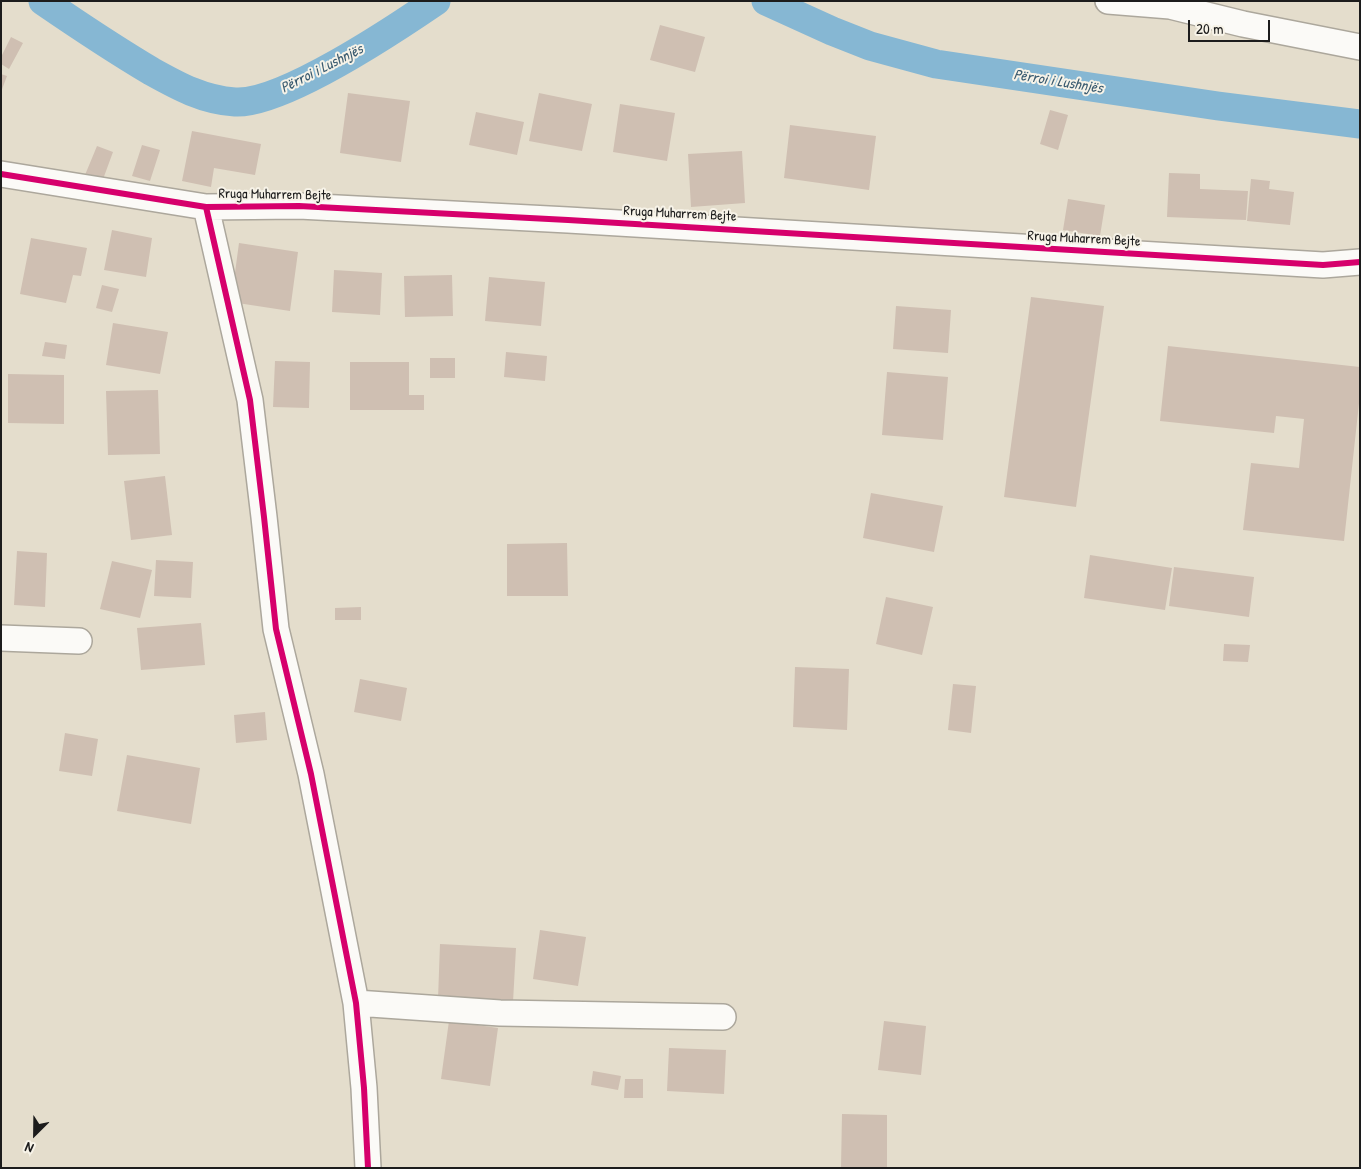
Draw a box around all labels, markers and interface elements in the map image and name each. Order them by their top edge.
scale bar [1191,10,1274,42]
text: 20 m [1196,18,1223,39]
water label: Përroi i Lushnjës [278,41,366,97]
water label: Përroi i Lushnjës [1012,66,1104,98]
street label: Rruga Muharrem Bejte [218,186,332,204]
street label: Rruga Muharrem Bejte [623,203,737,225]
street label: Rruga Muharrem Bejte [1027,228,1141,250]
north arrow [10,1109,60,1159]
text: N [22,1138,36,1158]

